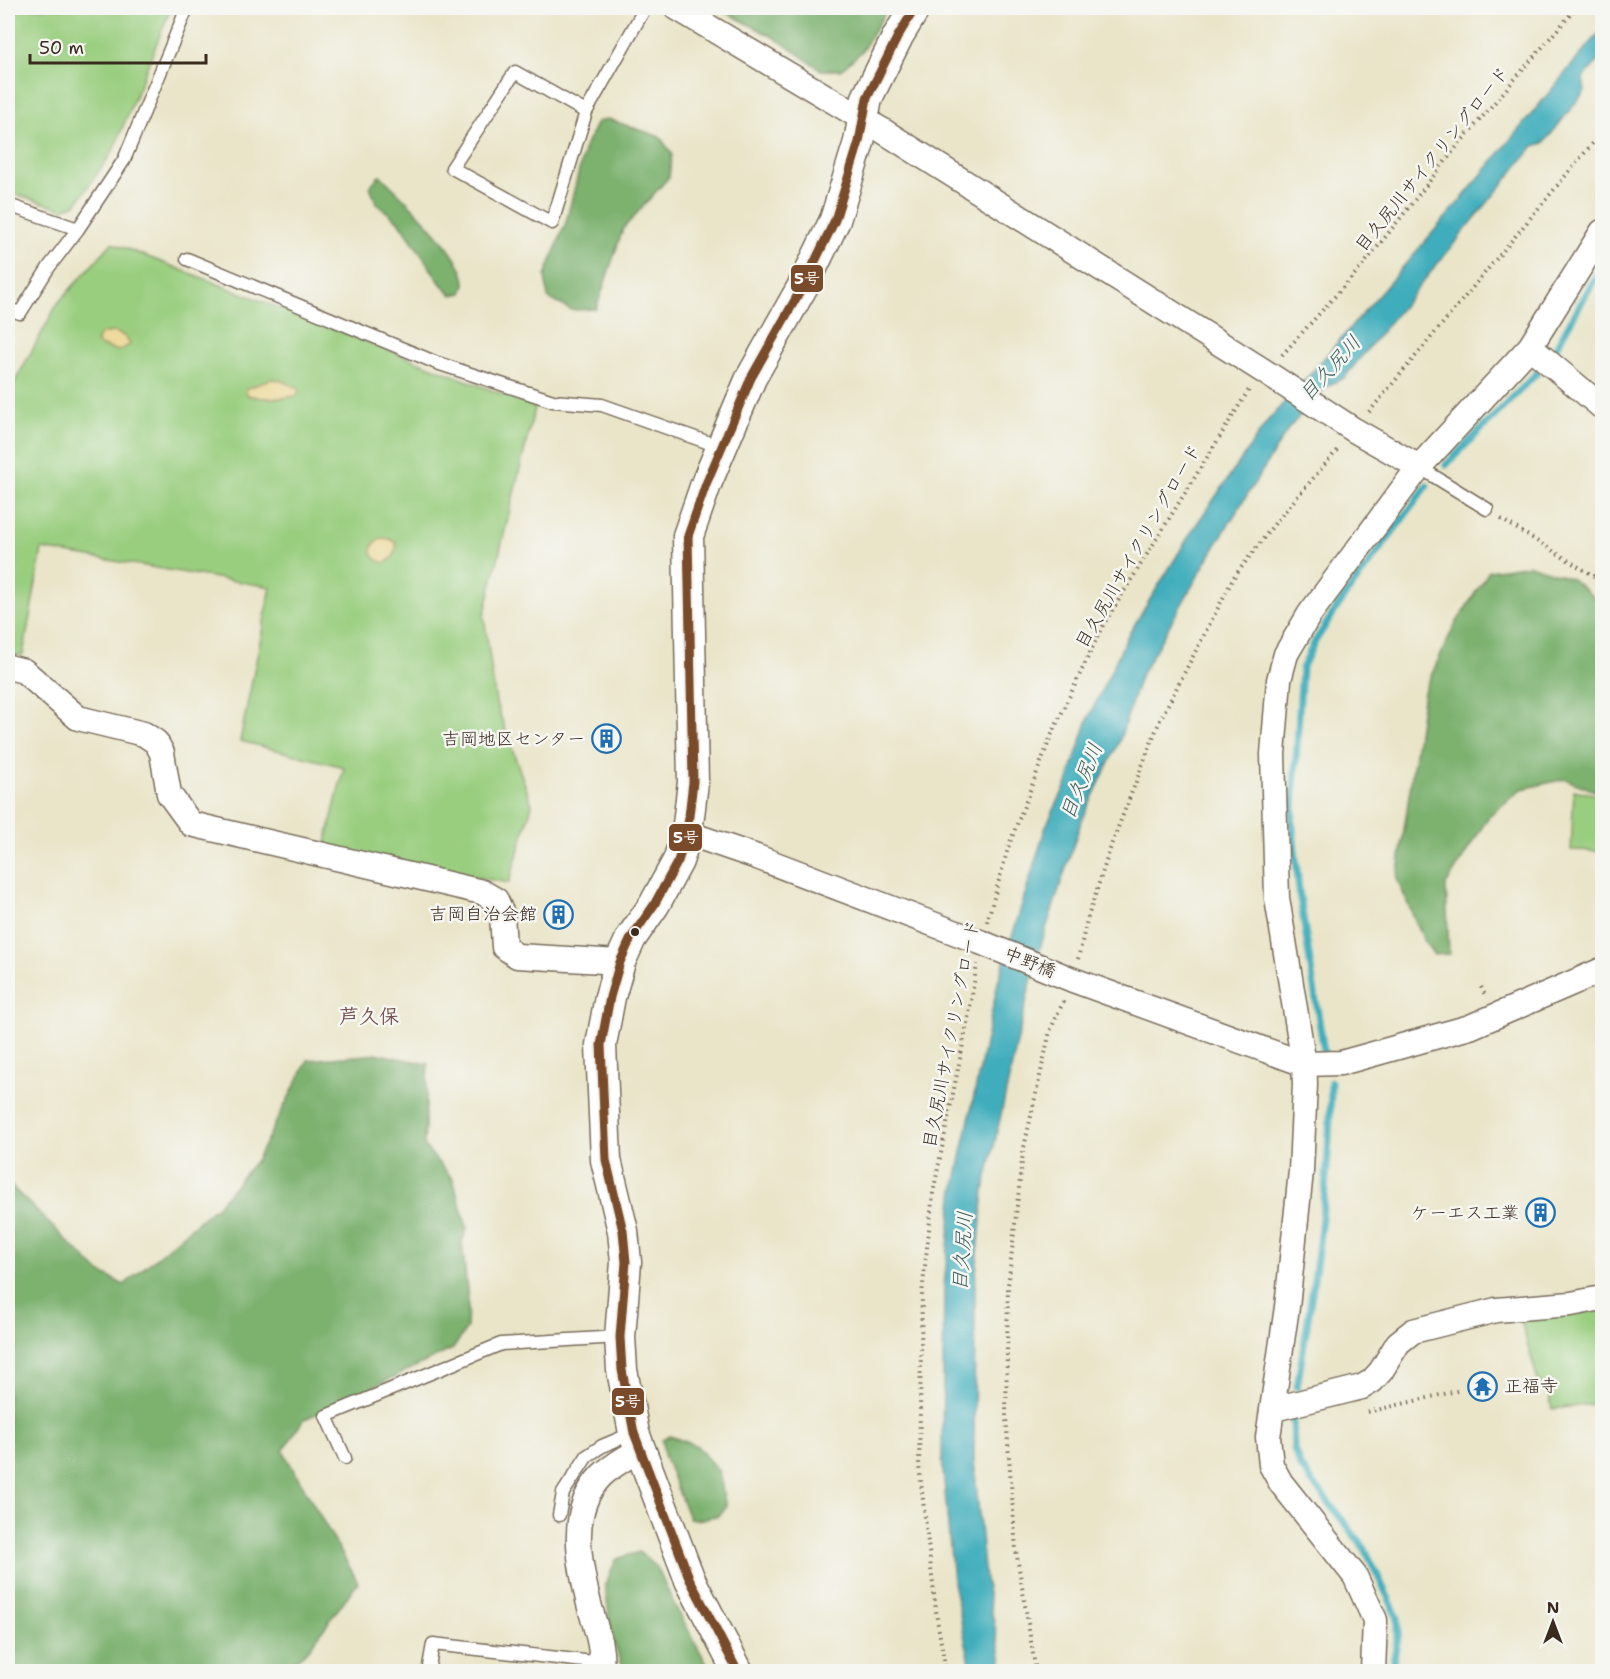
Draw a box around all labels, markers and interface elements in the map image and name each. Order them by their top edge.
scale bar [30,27,206,65]
text: 50 m [39,36,84,60]
street label: 目久尻川サイクリングロード [1350,61,1514,257]
line badge: 5号 [790,264,824,293]
text: 5号 [794,268,820,289]
water label: 目久尻川 [1294,330,1366,406]
street label: 目久尻川サイクリングロード [1070,439,1206,653]
building icon: 吉岡地区センター [590,723,622,755]
place label: 吉岡地区センター [442,727,585,751]
water label: 目久尻川 [1054,739,1108,823]
line badge: 5号 [668,823,703,852]
text: 5号 [673,827,699,848]
building icon: 吉岡自治会館 [542,898,574,930]
place label: 吉岡自治会館 [429,902,537,926]
street label: 目久尻川サイクリングロード [917,918,985,1150]
unlabelled marker [629,926,641,938]
street label: 中野橋 [1000,941,1060,983]
district label: 芦久保 [339,1003,399,1029]
building icon: ケーエス工業 [1524,1197,1556,1229]
place label: ケーエス工業 [1411,1201,1519,1225]
water label: 目久尻川 [946,1210,978,1292]
temple icon: 正福寺 [1467,1370,1499,1402]
place label: 正福寺 [1504,1374,1558,1398]
line badge: 5号 [611,1387,645,1416]
text: 5号 [615,1391,641,1412]
north arrow [1523,1592,1583,1652]
text: N [1547,1597,1559,1618]

